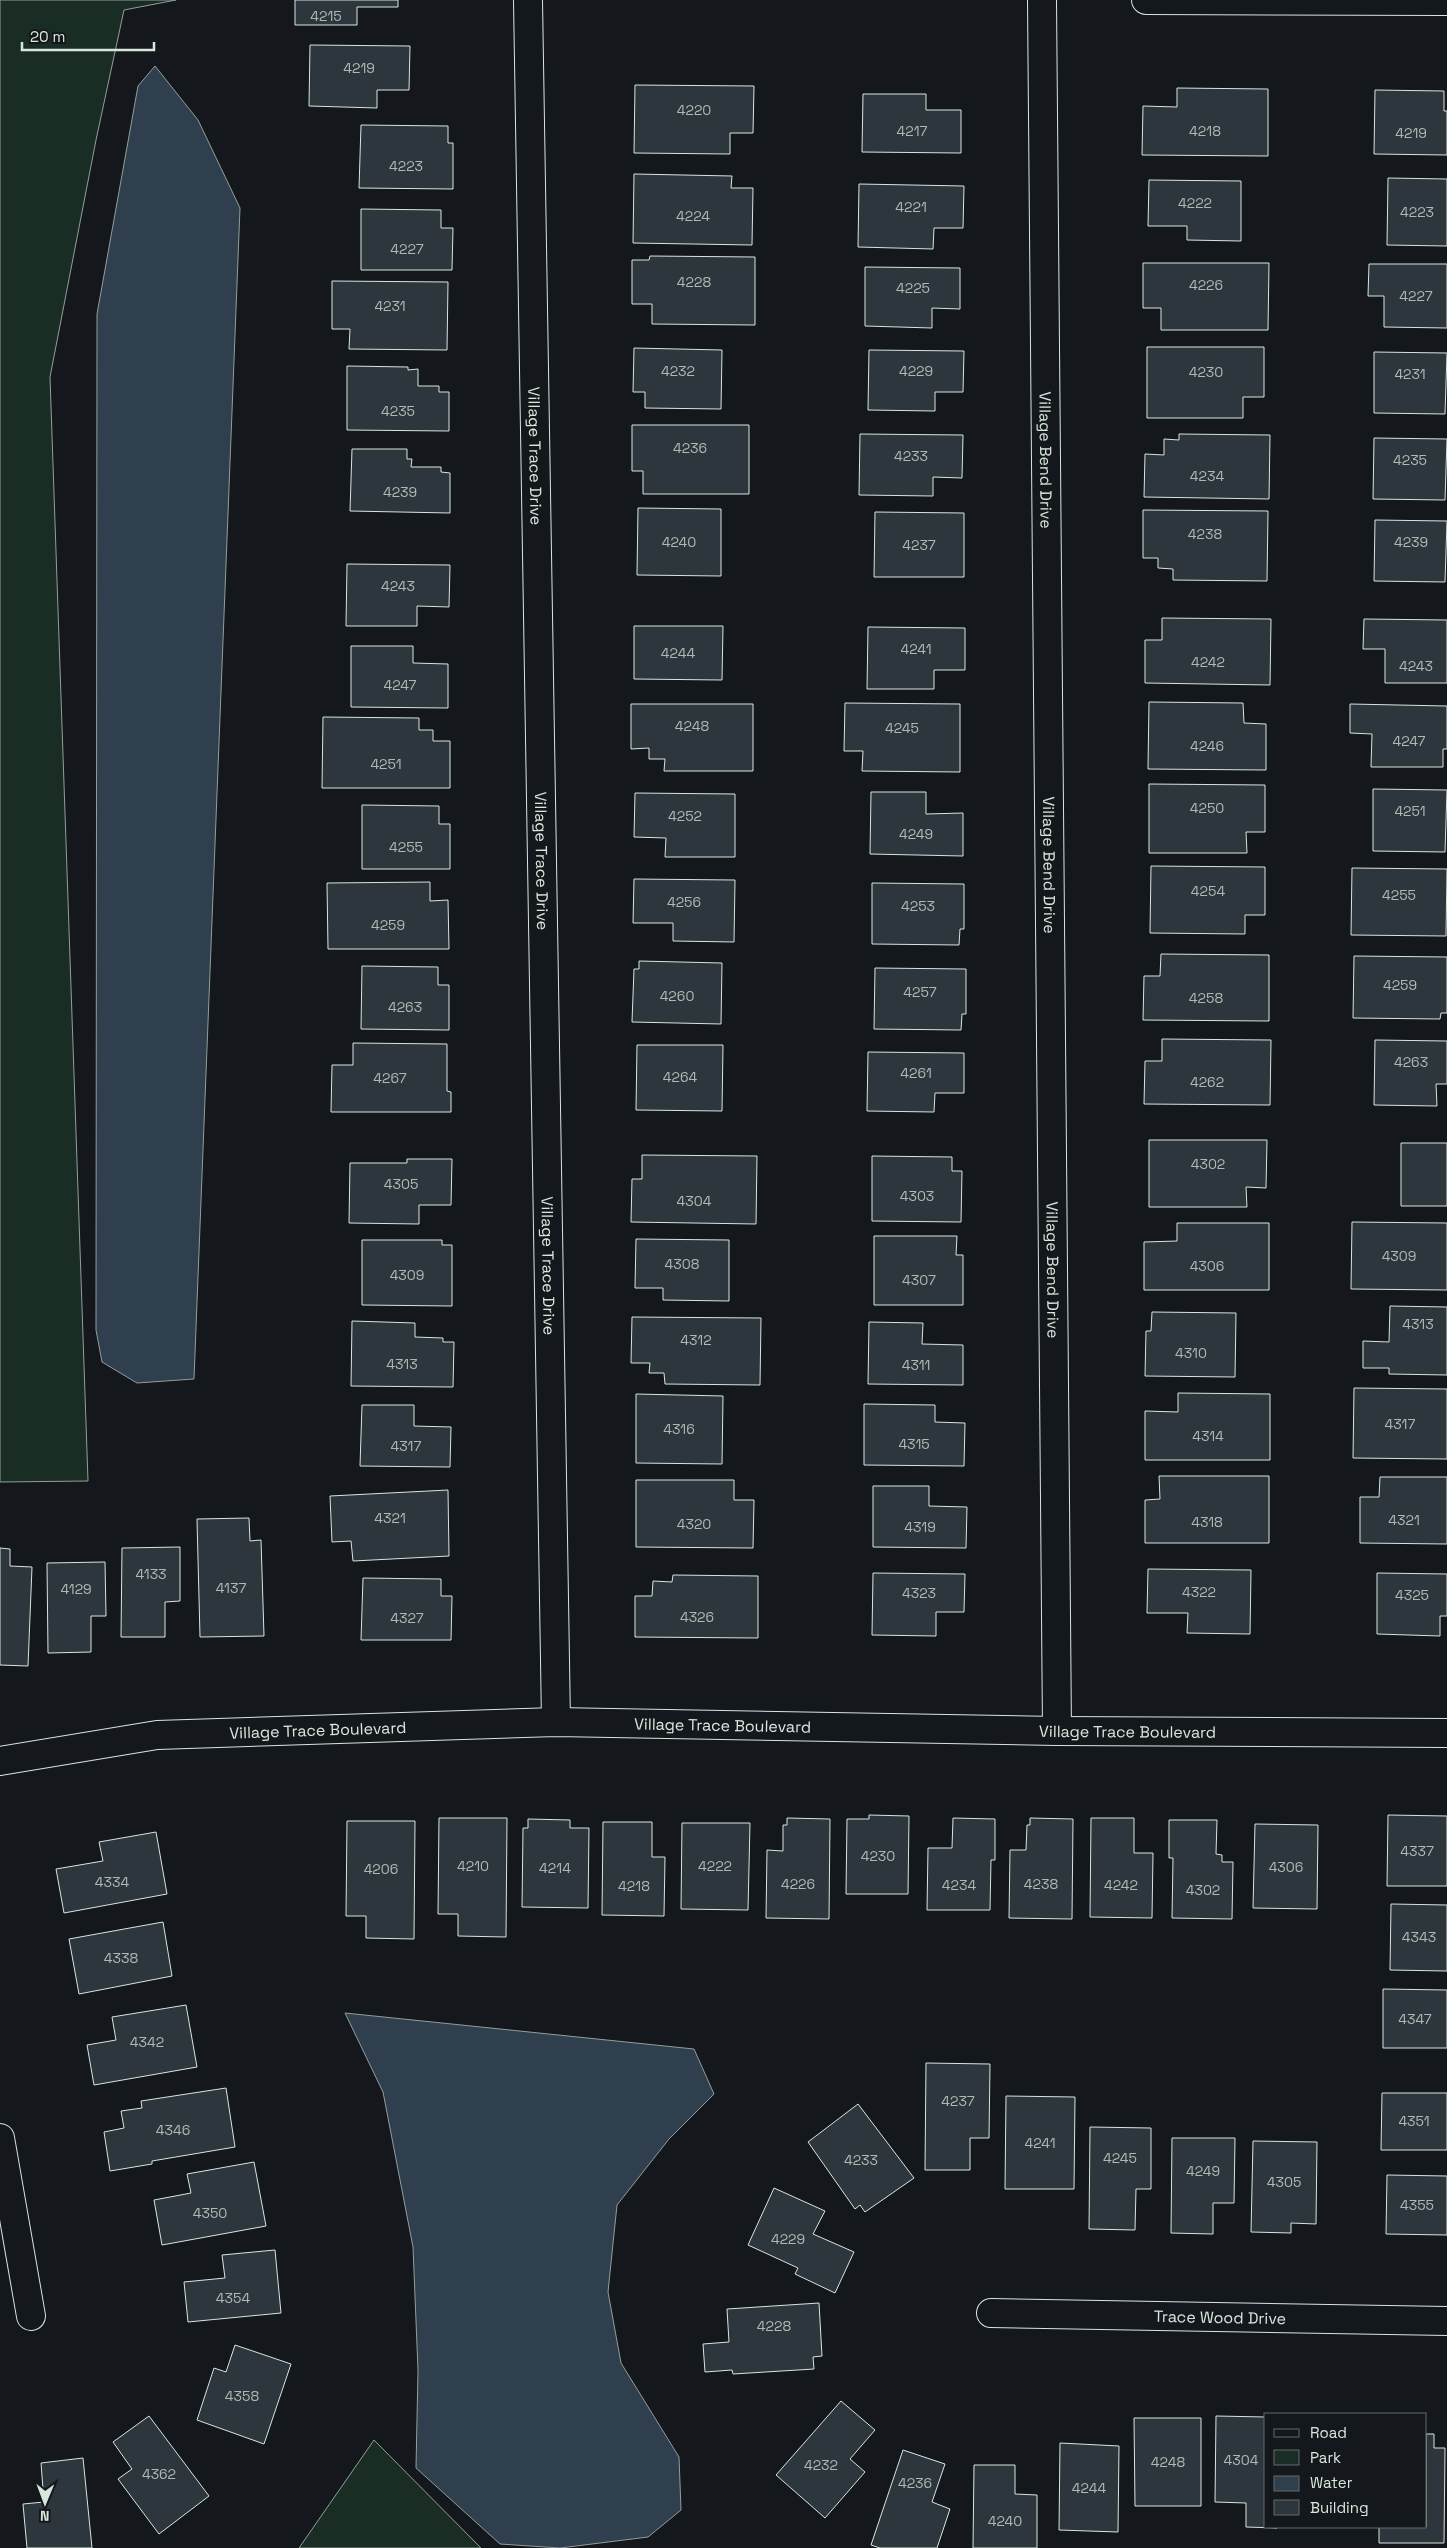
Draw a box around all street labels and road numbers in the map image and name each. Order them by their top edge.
street label: Village Trace Drive [523,386,547,525]
street label: Village Bend Drive [1034,391,1057,529]
street label: Village Trace Drive [530,791,553,930]
street label: Village Bend Drive [1038,796,1060,934]
street label: Village Trace Drive [536,1196,560,1335]
street label: Village Bend Drive [1041,1201,1064,1339]
street label: Village Trace Boulevard [634,1713,811,1738]
street label: Village Trace Boulevard [229,1717,407,1744]
street label: Village Trace Boulevard [1039,1721,1216,1743]
street label: Trace Wood Drive [1154,2306,1286,2329]

